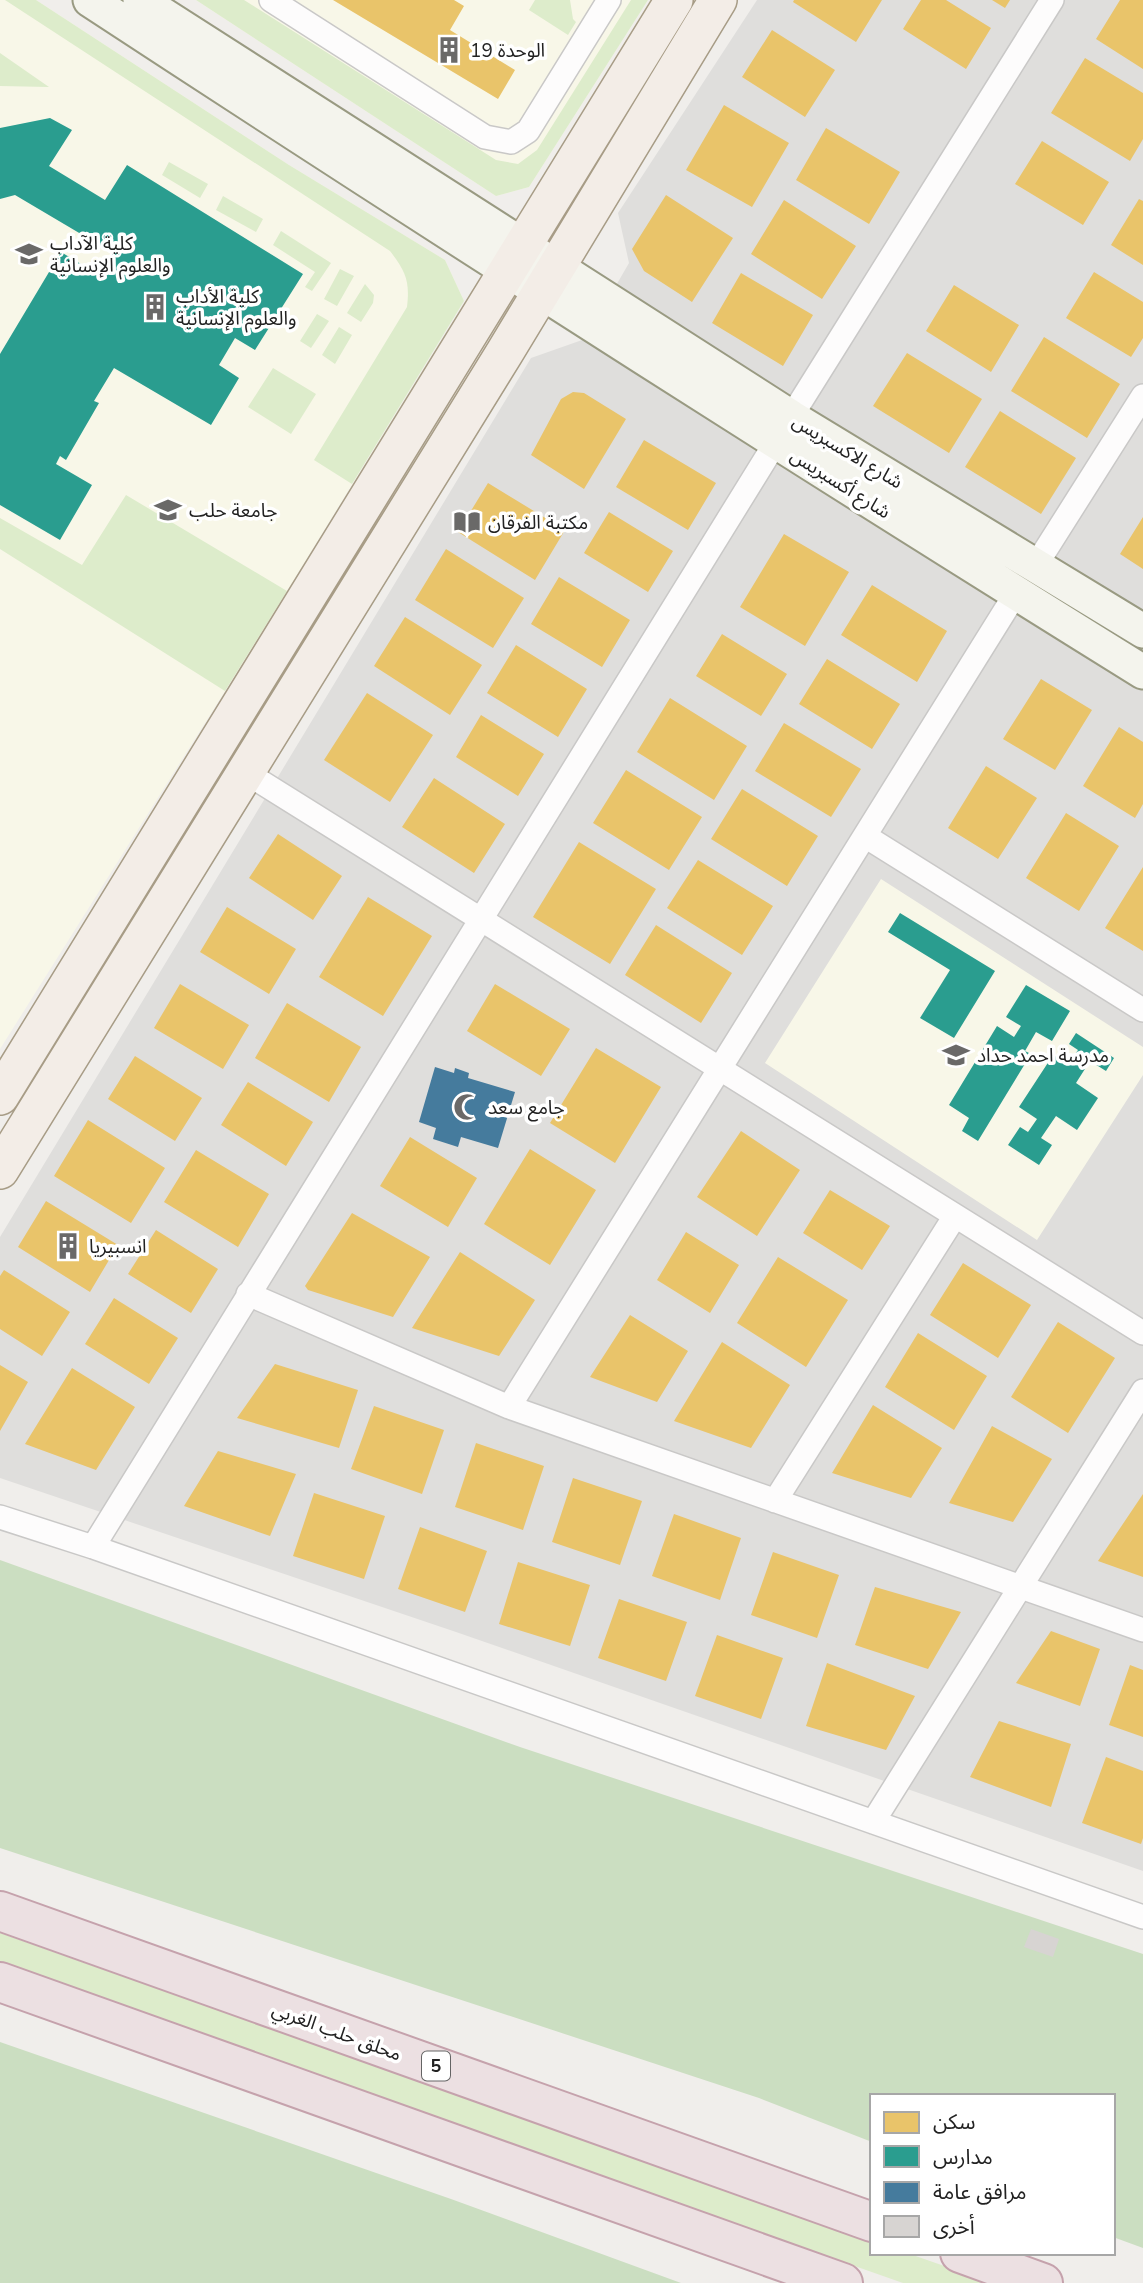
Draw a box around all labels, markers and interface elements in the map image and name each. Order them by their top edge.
building icon: الوحدة 19 [434,35,464,65]
place label: الوحدة 19 [470,38,545,64]
place label: كلية الآداب والعلوم الإنسانية [50,231,170,280]
school or university icon: كلية الآداب والعلوم الإنسانية [14,239,44,269]
place label: كلية الأداب والعلوم الإنسانية [176,284,296,333]
building icon: كلية الأداب والعلوم الإنسانية [140,292,170,322]
street label: شارع الاكسبريس [787,409,908,495]
street label: شارع أكسبريس [785,443,896,525]
school or university icon: جامعة حلب [153,495,183,525]
place label: جامعة حلب [189,498,277,524]
library icon: مكتبة الفرقان [452,507,482,537]
place label: مكتبة الفرقان [488,510,588,536]
school or university icon: مدرسة احمد حداد [941,1040,971,1070]
place label: مدرسة احمد حداد [977,1043,1109,1069]
mosque icon: جامع سعد [452,1092,482,1122]
place label: جامع سعد [488,1095,565,1122]
building icon: انسبيريا [53,1231,83,1261]
place label: انسبيريا [89,1234,147,1260]
street label: محلق حلب الغربي [268,1996,405,2069]
road number: 5 [422,2052,450,2080]
legend [870,2094,1115,2255]
text: سكن [933,2108,975,2136]
text: مدارس [933,2143,993,2171]
text: مرافق عامة [933,2178,1026,2206]
text: أخرى [933,2213,975,2241]

